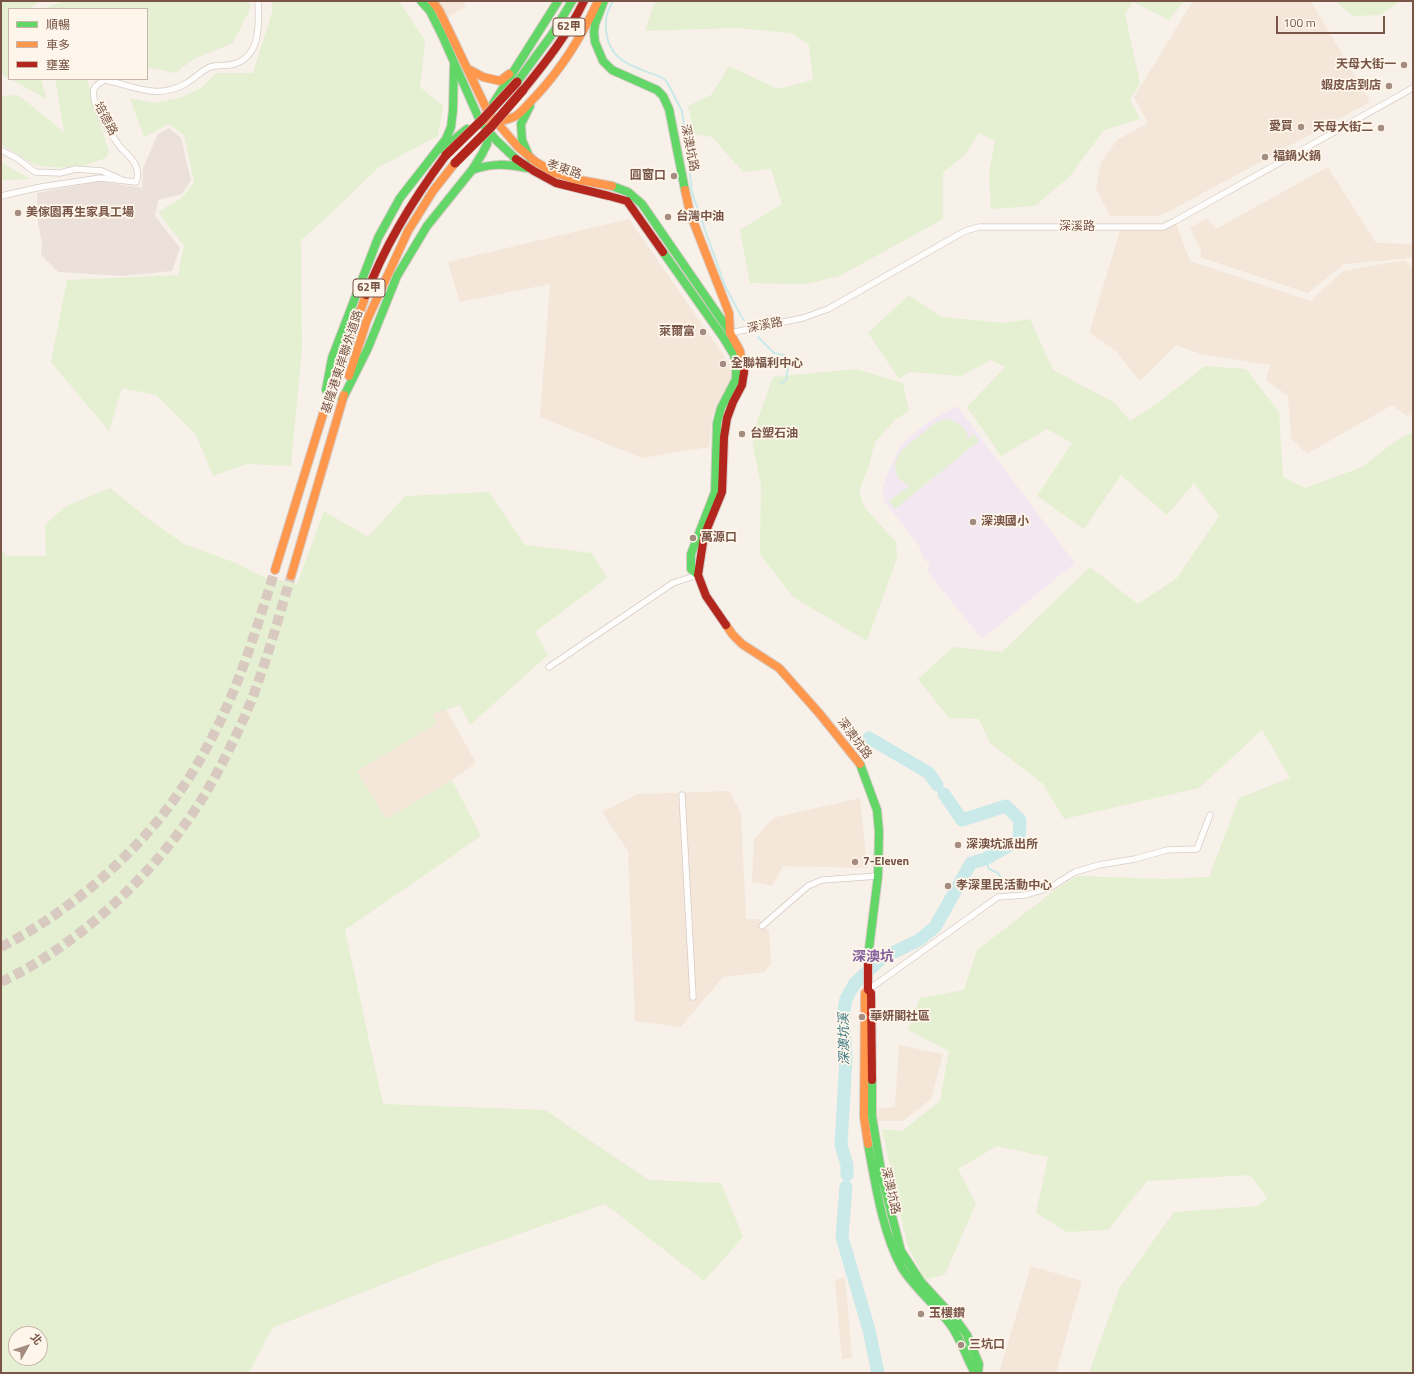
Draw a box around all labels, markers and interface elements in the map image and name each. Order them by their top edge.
legend [8,8,148,80]
scale bar [1278,8,1387,34]
text: 100 m [1283,13,1316,32]
text: 順暢 [46,15,70,34]
road number: 62甲 [553,18,585,36]
text: 車多 [46,35,70,54]
text: 壅塞 [46,55,70,74]
place label: 天母大街一 [1336,58,1396,72]
marker: 天母大街一 [1399,60,1409,70]
place label: 蝦皮店到店 [1321,79,1381,93]
marker: 蝦皮店到店 [1384,81,1394,91]
street label: 培德路 [90,100,120,138]
place label: 愛買 [1269,120,1293,134]
place label: 天母大街二 [1313,121,1373,135]
marker: 愛買 [1296,122,1306,132]
street label: 深澳坑路 [677,123,701,173]
marker: 天母大街二 [1376,123,1386,133]
place label: 褔鍋火鍋 [1273,150,1321,164]
marker: 褔鍋火鍋 [1260,152,1270,162]
street label: 孝東路 [545,157,583,183]
place label: 圓窗口 [630,169,666,183]
marker: 圓窗口 [669,171,679,181]
place label: 美傢園再生家具工場 [26,206,134,220]
marker: 美傢園再生家具工場 [13,208,23,218]
place label: 台灣中油 [676,210,724,224]
marker: 台灣中油 [663,212,673,222]
street label: 深溪路 [1059,220,1095,234]
road number: 62甲 [353,279,385,297]
street label: 基隆港東岸聯外道路 [319,308,367,416]
street label: 深溪路 [746,315,784,337]
place label: 萊爾富 [659,325,695,339]
marker: 萊爾富 [698,327,708,337]
place label: 全聯福利中心 [731,357,803,371]
marker: 全聯福利中心 [718,359,728,369]
place label: 台塑石油 [750,427,798,441]
marker: 台塑石油 [737,429,747,439]
place label: 深澳國小 [981,515,1029,529]
marker: 深澳國小 [968,517,978,527]
place label: 萬源口 [701,531,737,545]
marker: 萬源口 [688,533,698,543]
street label: 深澳坑路 [834,715,874,763]
place label: 深澳坑派出所 [966,838,1038,852]
marker: 深澳坑派出所 [953,840,963,850]
place label: 7-Eleven [863,855,909,869]
marker: 7-Eleven [850,857,860,867]
place label: 孝深里民活動中心 [956,879,1052,893]
marker: 孝深里民活動中心 [943,881,953,891]
district label: 深澳坑 [852,950,894,966]
place label: 華妍閣社區 [870,1010,930,1024]
marker: 華妍閣社區 [857,1012,867,1022]
water label: 深澳坑溪 [837,1013,853,1065]
street label: 深澳坑路 [878,1166,902,1216]
place label: 玉樓鑽 [929,1307,965,1321]
marker: 玉樓鑽 [916,1309,926,1319]
north arrow [8,1326,48,1366]
text: 北 [27,1330,46,1348]
place label: 三坑口 [969,1338,1005,1352]
marker: 三坑口 [956,1340,966,1350]

